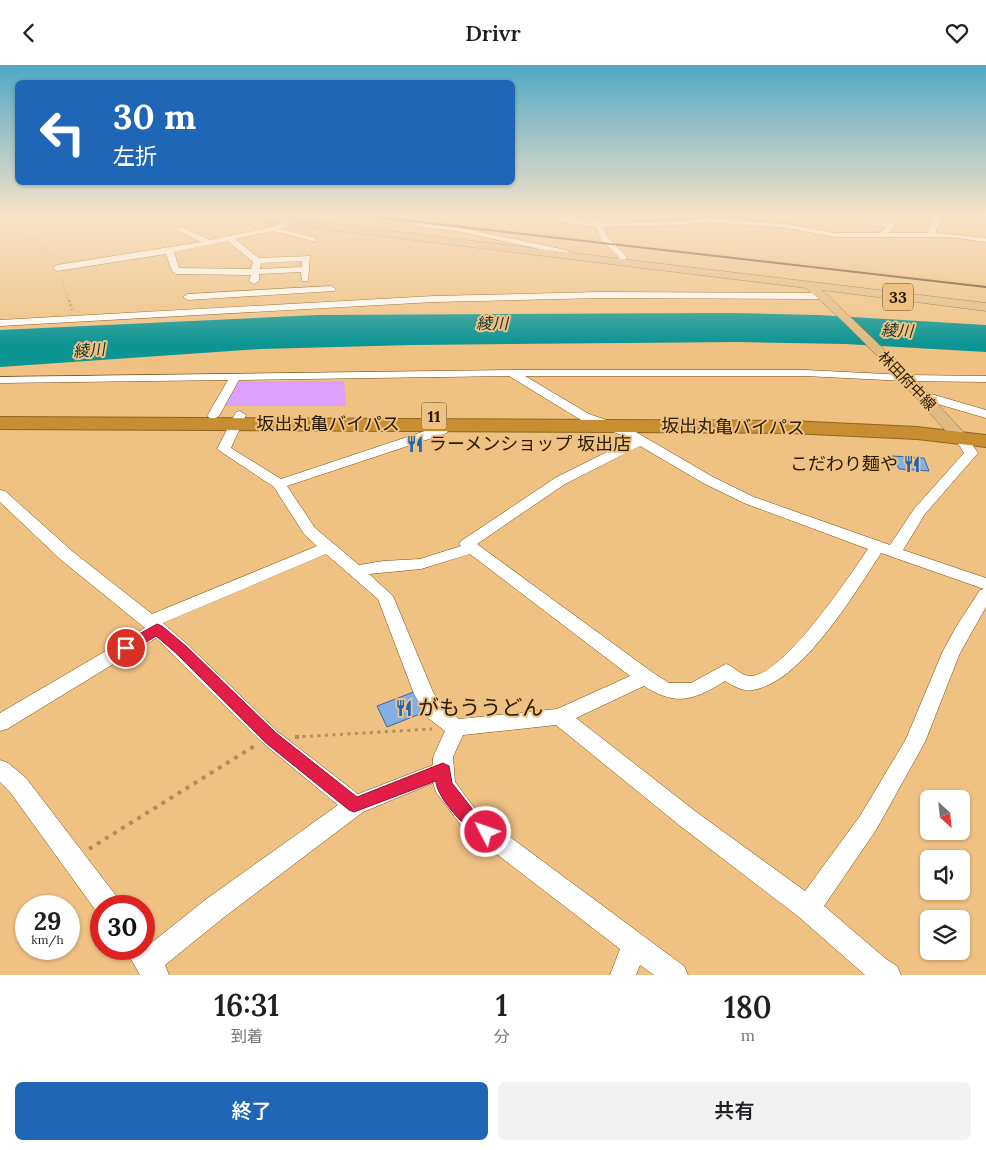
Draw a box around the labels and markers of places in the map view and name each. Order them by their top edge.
place label: ラーメンショップ 坂出店 [429,432,631,455]
restaurant icon: ラーメンショップ 坂出店 [405,434,425,454]
place label: こだわり麺や [790,452,898,475]
restaurant icon: こだわり麺や [902,454,922,474]
pin [105,627,147,669]
place label: がもううどん [418,694,543,721]
restaurant icon: がもううどん [394,698,414,718]

